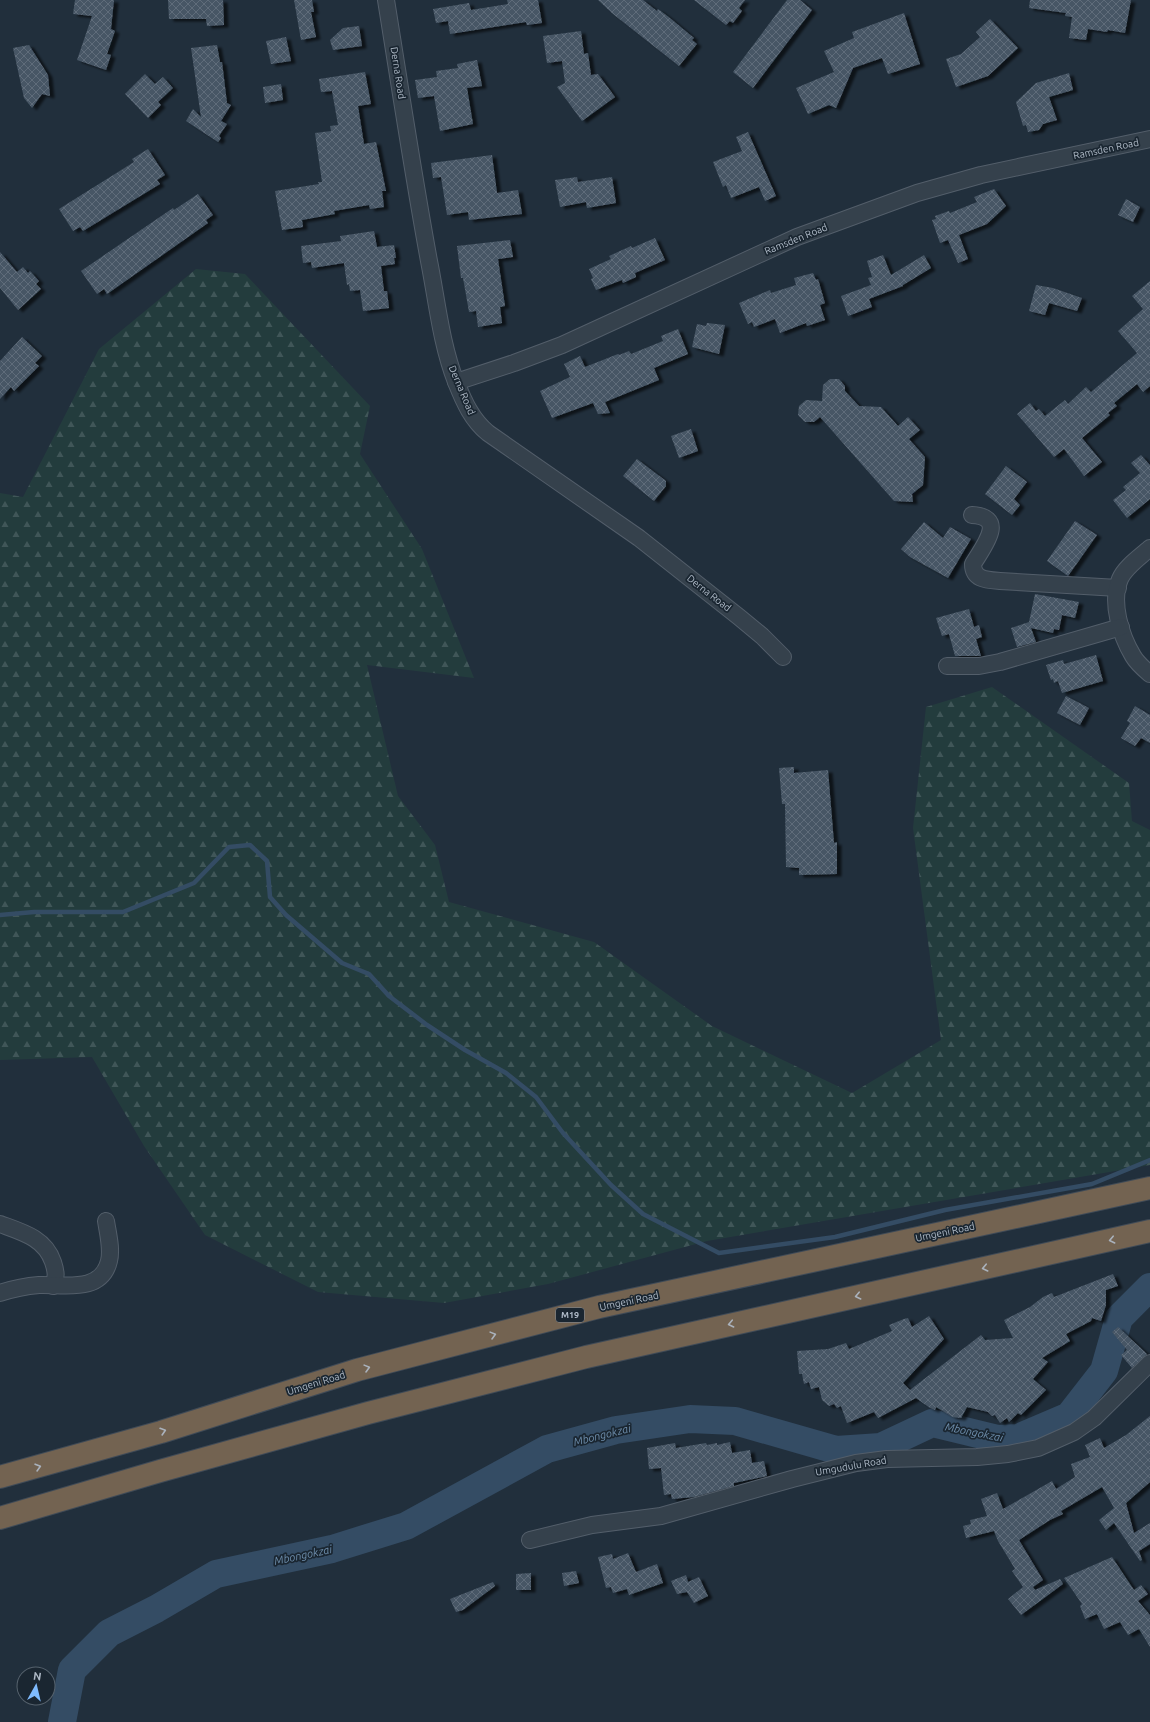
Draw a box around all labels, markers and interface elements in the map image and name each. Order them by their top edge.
street label: Derna Road [388,46,408,100]
street label: Ramsden Road [1072,137,1140,161]
street label: Ramsden Road [763,221,829,257]
street label: Derna Road [447,364,477,416]
street label: Derna Road [685,572,733,614]
street label: Umgeni Road [914,1220,976,1244]
one-way arrow [1109,1235,1115,1243]
one-way arrow [982,1264,988,1272]
street label: Umgeni Road [598,1289,660,1313]
one-way arrow [855,1292,861,1300]
road number: M19 [556,1308,584,1322]
one-way arrow [728,1320,734,1328]
one-way arrow [489,1331,496,1340]
one-way arrow [364,1364,370,1372]
street label: Umgeni Road [286,1369,347,1397]
water label: Mbongokzai [944,1421,1005,1444]
water label: Mbongokzai [572,1422,633,1448]
one-way arrow [159,1427,166,1436]
street label: Umgudulu Road [815,1454,888,1478]
one-way arrow [34,1463,41,1471]
water label: Mbongokzai [273,1543,334,1567]
north arrow [16,1666,56,1706]
text: N [32,1670,42,1683]

